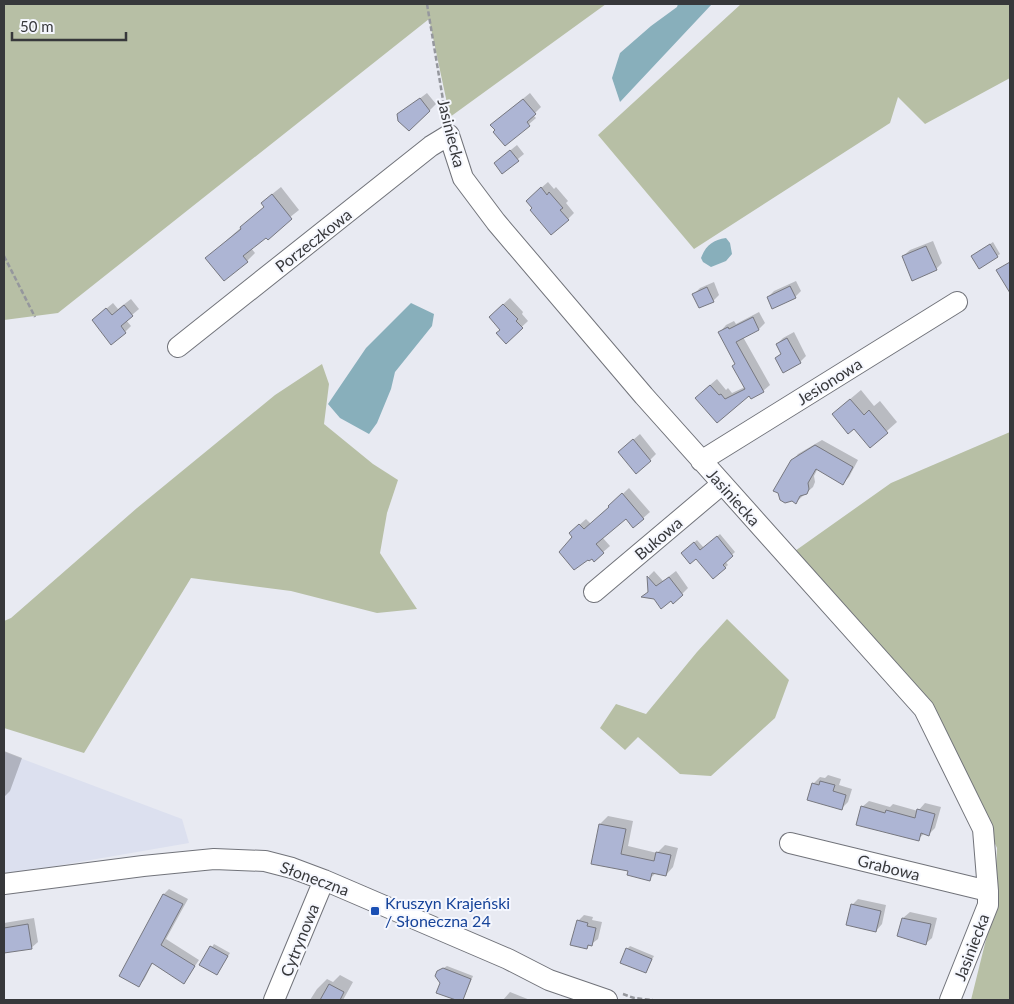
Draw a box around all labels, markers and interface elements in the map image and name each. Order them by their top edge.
scale bar [12,10,126,42]
text: 50 m [20,17,54,35]
street label: Jasiniecka [434,97,470,169]
street label: Porzeczkowa [271,204,355,276]
street label: Jesionowa [793,354,865,408]
street label: Jasiniecka [703,465,765,529]
street label: Bukowa [630,513,686,563]
street label: Grabowa [856,850,922,884]
street label: Słoneczna [278,857,352,899]
place label: Kruszyn Krajeński / Słoneczna 24 [385,893,510,930]
street label: Cytrynowa [276,901,322,979]
marker: Kruszyn Krajeński / Słoneczna 24 [369,905,381,917]
street label: Jasiniecka [950,911,992,983]

